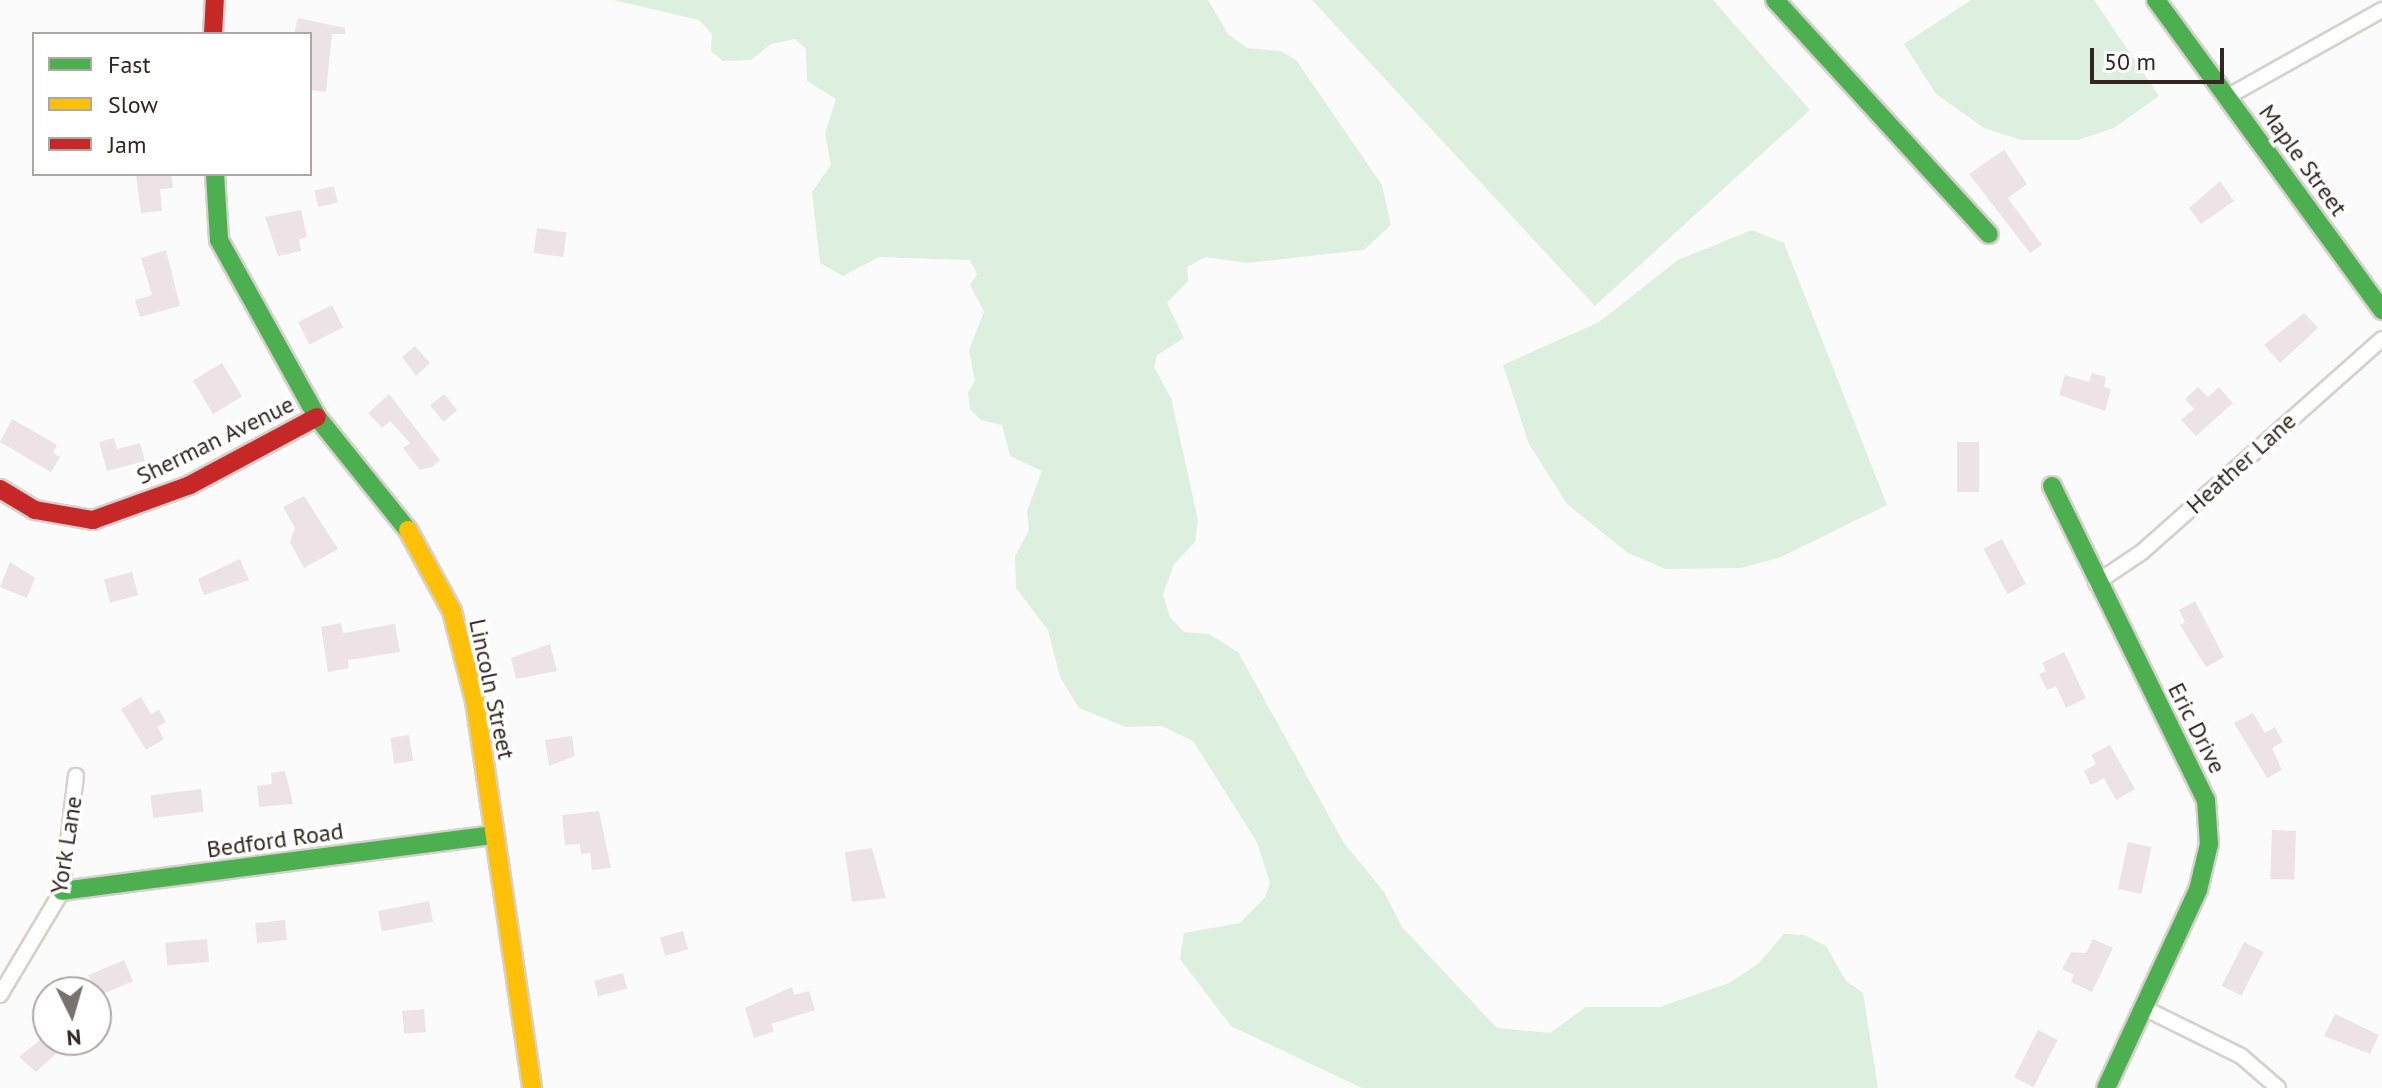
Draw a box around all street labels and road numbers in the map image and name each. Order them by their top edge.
street label: Maple Street [2253,99,2353,221]
street label: Sherman Avenue [131,389,299,491]
street label: Heather Lane [2180,406,2302,520]
street label: Lincoln Street [463,616,521,762]
street label: Eric Drive [2162,678,2232,778]
street label: York Lane [44,794,88,896]
street label: Bedford Road [205,816,345,864]

